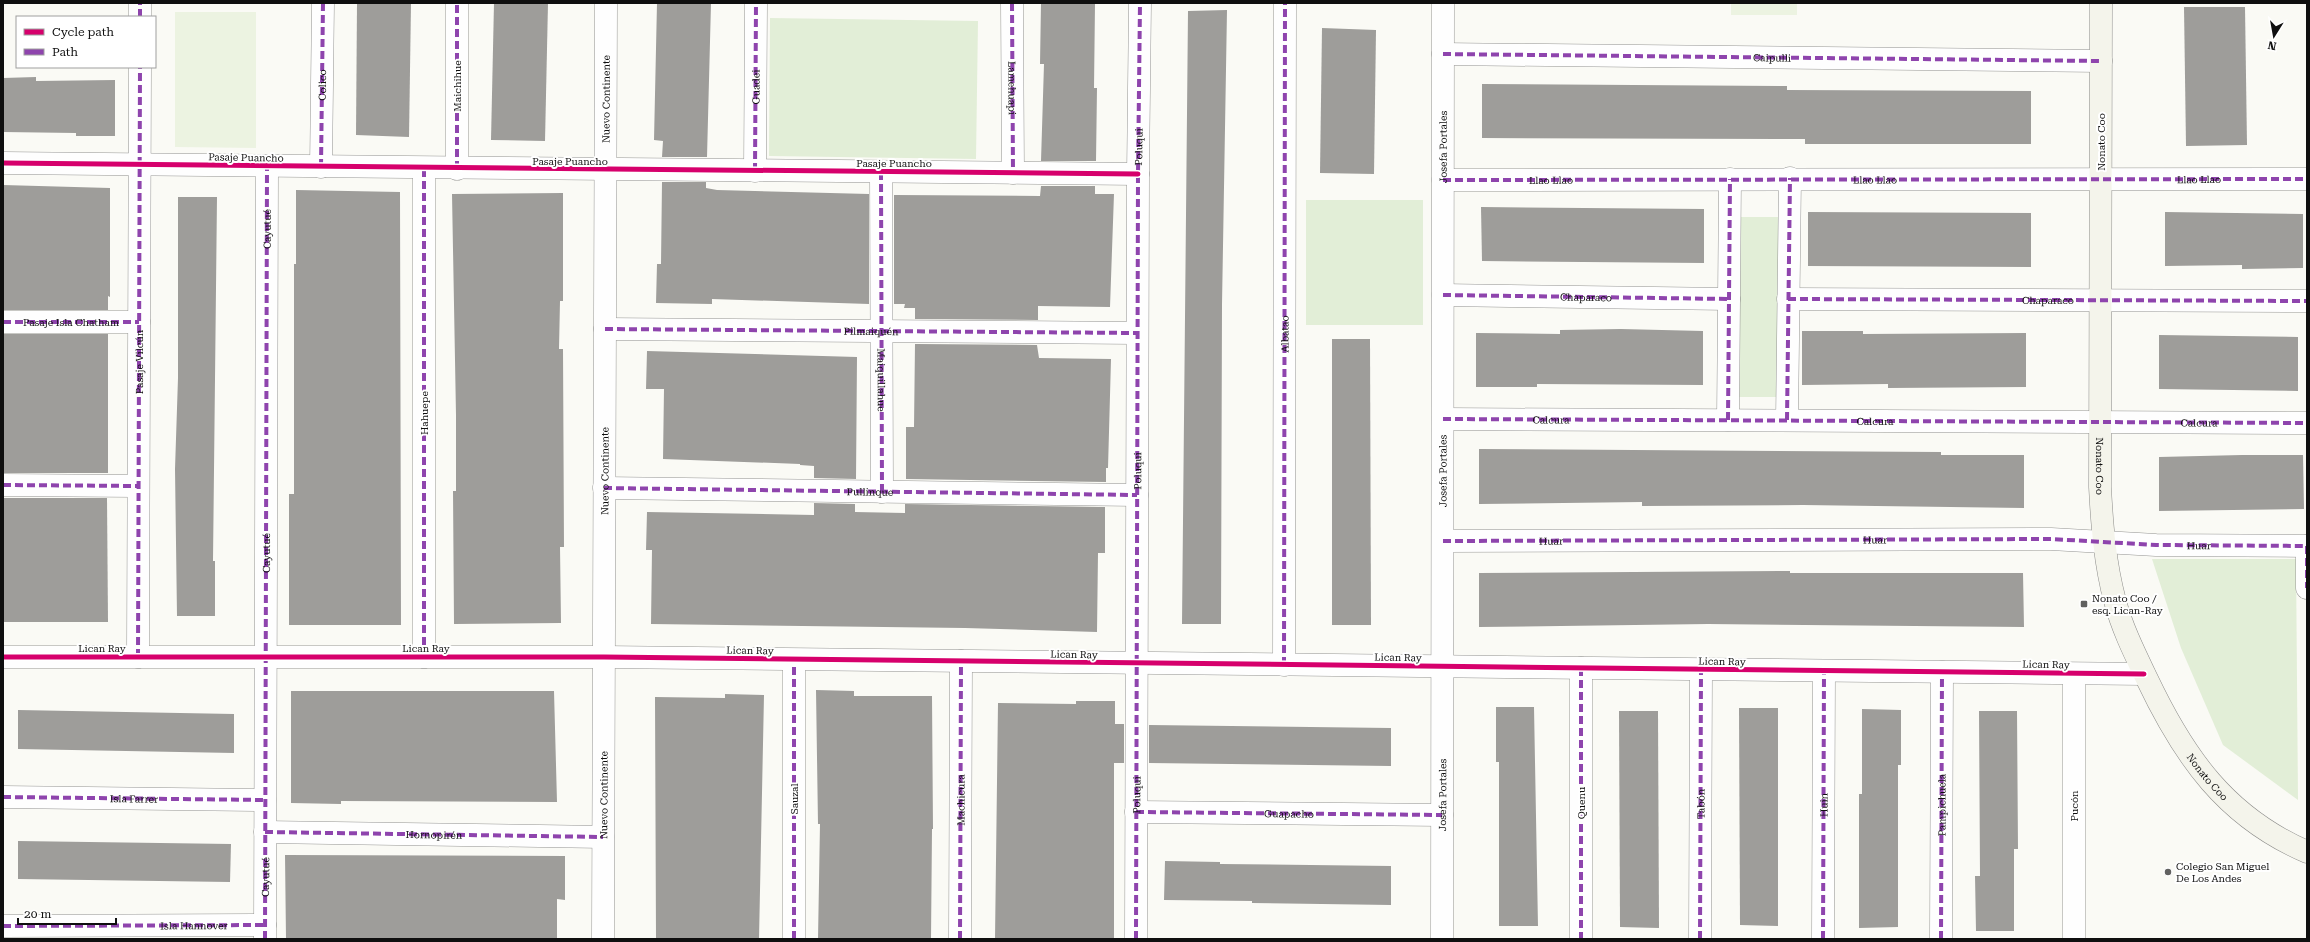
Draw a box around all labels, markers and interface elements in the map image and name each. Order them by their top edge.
legend [16,16,156,68]
north arrow [2254,16,2294,56]
text: Cycle path [52,25,114,39]
text: N [2266,38,2278,53]
text: Path [52,45,78,59]
street label: Caipulli [1753,52,1791,64]
street label: Nuevo Continente [601,54,612,143]
street label: Maichihue [452,60,463,112]
street label: Lamehuapi [1006,61,1018,115]
street label: Colico [317,69,328,101]
street label: Guadei [750,70,762,104]
street label: Josefa Portales [1438,110,1449,183]
street label: Nonato Coo [2096,113,2107,171]
street label: Poluqui [1133,128,1145,166]
street label: Pasaje Puancho [208,151,284,164]
street label: Pasaje Puancho [532,156,608,167]
street label: Pasaje Puancho [856,158,932,169]
street label: Llao Llao [1853,174,1897,186]
street label: Llao Llao [2177,174,2221,185]
street label: Llao Llao [1529,175,1573,186]
street label: Cayutué [262,208,273,249]
street label: Chaparaco [1560,292,1612,303]
street label: Chaparaco [2022,295,2074,306]
street label: Albatao [1279,315,1291,353]
street label: Pasaje Isla Chatham [23,317,119,328]
street label: Pilmaiquén [843,326,899,337]
street label: Pasaje Vilcún [134,329,145,394]
street label: Maiquillahue [876,348,887,412]
street label: Hahuepe [419,391,430,435]
street label: Calcura [1532,414,1570,426]
street label: Calcura [1856,416,1894,427]
street label: Calcura [2180,417,2218,429]
street label: Nuevo Continente [599,426,611,515]
street label: Josefa Portales [1437,434,1449,507]
street label: Nonato Coo [2094,437,2105,495]
street label: Poluqui [1132,452,1143,490]
street label: Pullinque [847,486,894,498]
street label: Cayutué [261,532,272,573]
street label: Huar [1863,535,1887,546]
street label: Huar [1539,536,1563,547]
street label: Huar [2187,540,2211,551]
place label: Nonato Coo / esq. Lican-Ray [2092,593,2163,616]
marker: Nonato Coo / esq. Lican-Ray [2079,599,2089,609]
street label: Lican Ray [78,643,126,654]
street label: Lican Ray [402,643,450,654]
street label: Lican Ray [726,645,774,656]
street label: Lican Ray [1050,649,1098,660]
street label: Lican Ray [1374,652,1422,663]
street label: Lican Ray [1698,656,1746,667]
street label: Lican Ray [2022,659,2070,670]
street label: Nuevo Continente [598,750,610,839]
street label: Nonato Coo [2185,751,2230,803]
street label: Josefa Portales [1437,758,1448,831]
street label: Pampichuela [1936,773,1948,836]
street label: Machicura [955,774,967,826]
street label: Poluqui [1131,776,1142,814]
street label: Sauzal [789,783,800,815]
street label: Quenu [1576,786,1587,819]
street label: Tabón [1695,788,1707,819]
street label: Pucón [2069,790,2080,821]
street label: Huin [1818,792,1830,817]
street label: Isla Farrer [110,793,158,805]
street label: Guapacho [1264,808,1314,820]
street label: Hornopirén [405,829,463,841]
street label: Cayutué [260,856,271,897]
place label: Colegio San Miguel De Los Andes [2176,861,2269,884]
marker: Colegio San Miguel De Los Andes [2163,867,2173,877]
scale bar [18,900,116,926]
text: 20 m [24,907,51,921]
street label: Isla Hannover [160,920,228,931]

